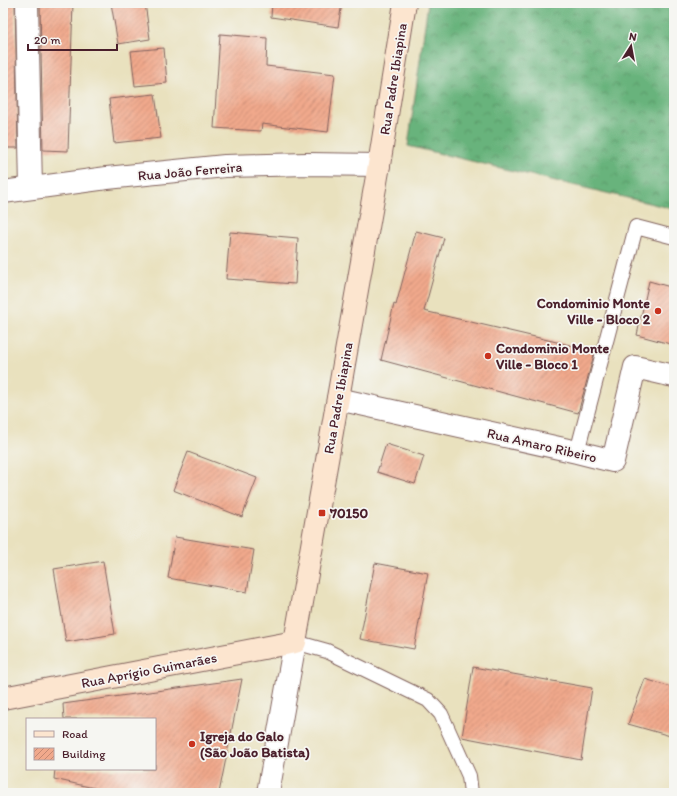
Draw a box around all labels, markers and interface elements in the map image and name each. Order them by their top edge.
street label: Rua Padre Ibiapina [376,22,411,136]
scale bar [28,26,117,52]
north arrow [611,26,651,66]
text: N [628,30,638,44]
text: 20 m [34,33,61,47]
street label: Rua João Ferreira [137,158,243,185]
place label: Condominio Monte Ville - Bloco 2 [537,295,651,328]
marker: Condominio Monte Ville - Bloco 2 [653,306,663,316]
place label: Condominio Monte Ville - Bloco 1 [496,340,610,373]
street label: Rua Padre Ibiapina [320,341,357,455]
marker: Condominio Monte Ville - Bloco 1 [483,351,493,361]
street label: Rua Amaro Ribeiro [485,425,598,466]
place label: 70150 [329,505,368,522]
marker: 70150 [317,508,327,518]
street label: Rua Aprígio Guimarães [80,649,218,692]
legend [26,718,156,770]
text: Road [62,727,88,741]
place label: Igreja do Galo (São João Batista) [200,728,310,761]
marker: Igreja do Galo (São João Batista) [187,739,197,749]
text: Building [62,747,106,761]

